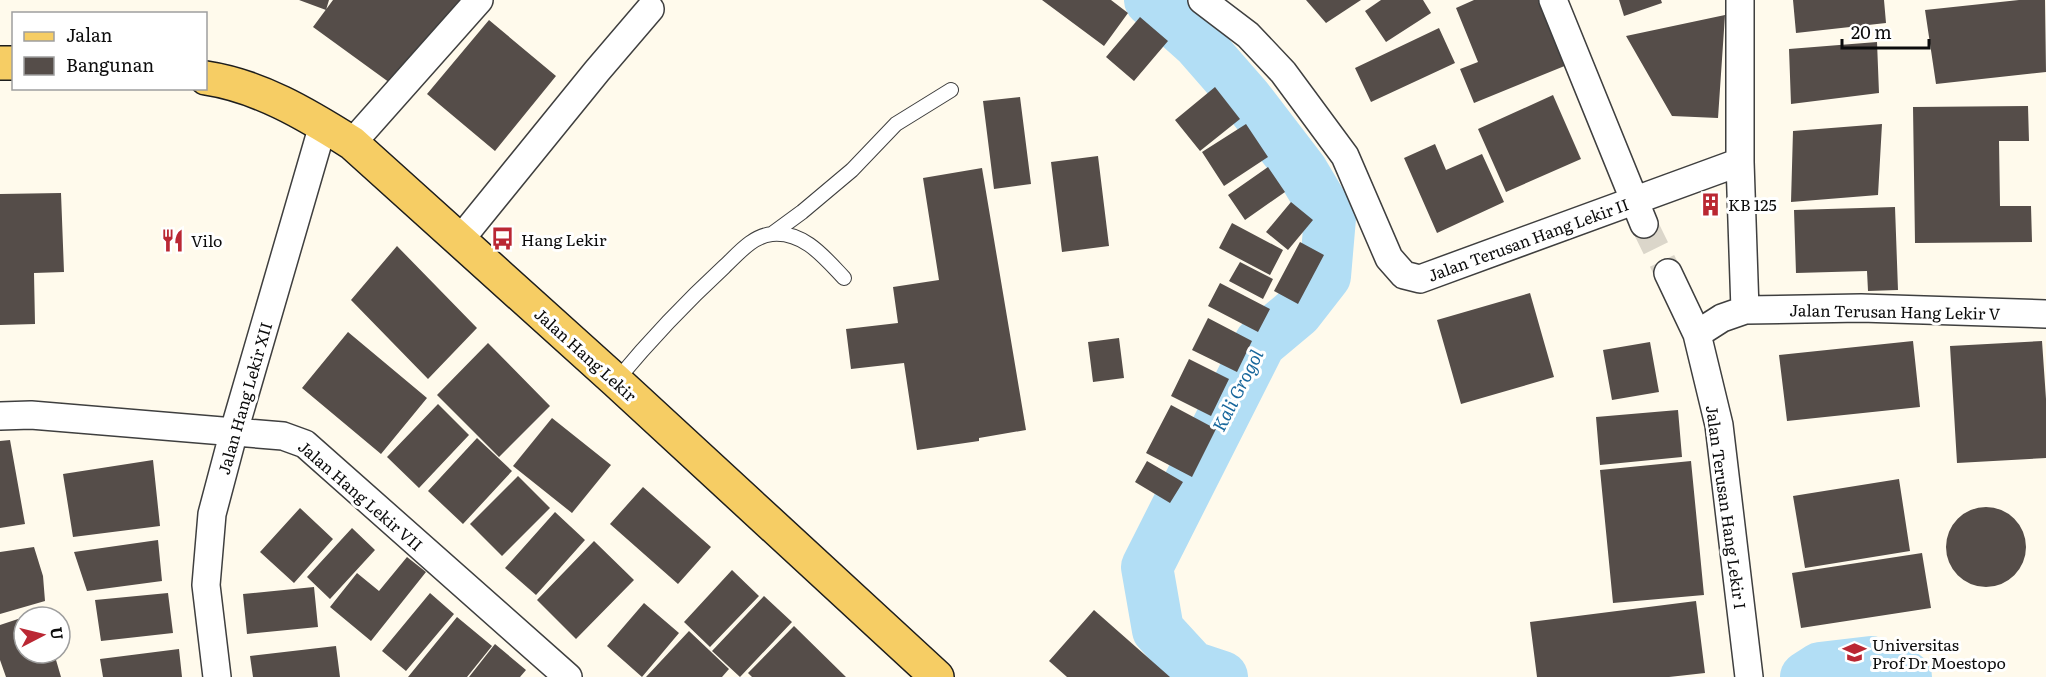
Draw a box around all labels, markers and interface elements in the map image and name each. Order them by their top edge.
legend [12,12,207,90]
scale bar [1842,12,1929,50]
text: 20 m [1851,18,1892,45]
text: Jalan [66,21,113,48]
text: Bangunan [66,51,154,78]
street label: Jalan Terusan Hang Lekir II [1424,191,1632,287]
building icon: KB 125 [1697,191,1723,217]
place label: KB 125 [1728,192,1777,216]
bus stop icon: Hang Lekir [490,226,516,252]
restaurant icon: Vilo [160,227,186,253]
place label: Hang Lekir [521,227,607,251]
place label: Vilo [191,228,223,252]
street label: Jalan Terusan Hang Lekir V [1789,297,2001,325]
street label: Jalan Hang Lekir [530,302,643,407]
street label: Jalan Hang Lekir XII [211,319,277,477]
water label: Kali Grogol [1205,344,1270,436]
street label: Jalan Terusan Hang Lekir I [1701,403,1753,611]
street label: Jalan Hang Lekir VII [293,434,429,556]
north arrow [12,605,72,665]
text: U [45,625,71,641]
place label: Universitas Prof Dr Moestopo [1872,632,2006,674]
school or university icon: Universitas Prof Dr Moestopo [1841,640,1867,666]

